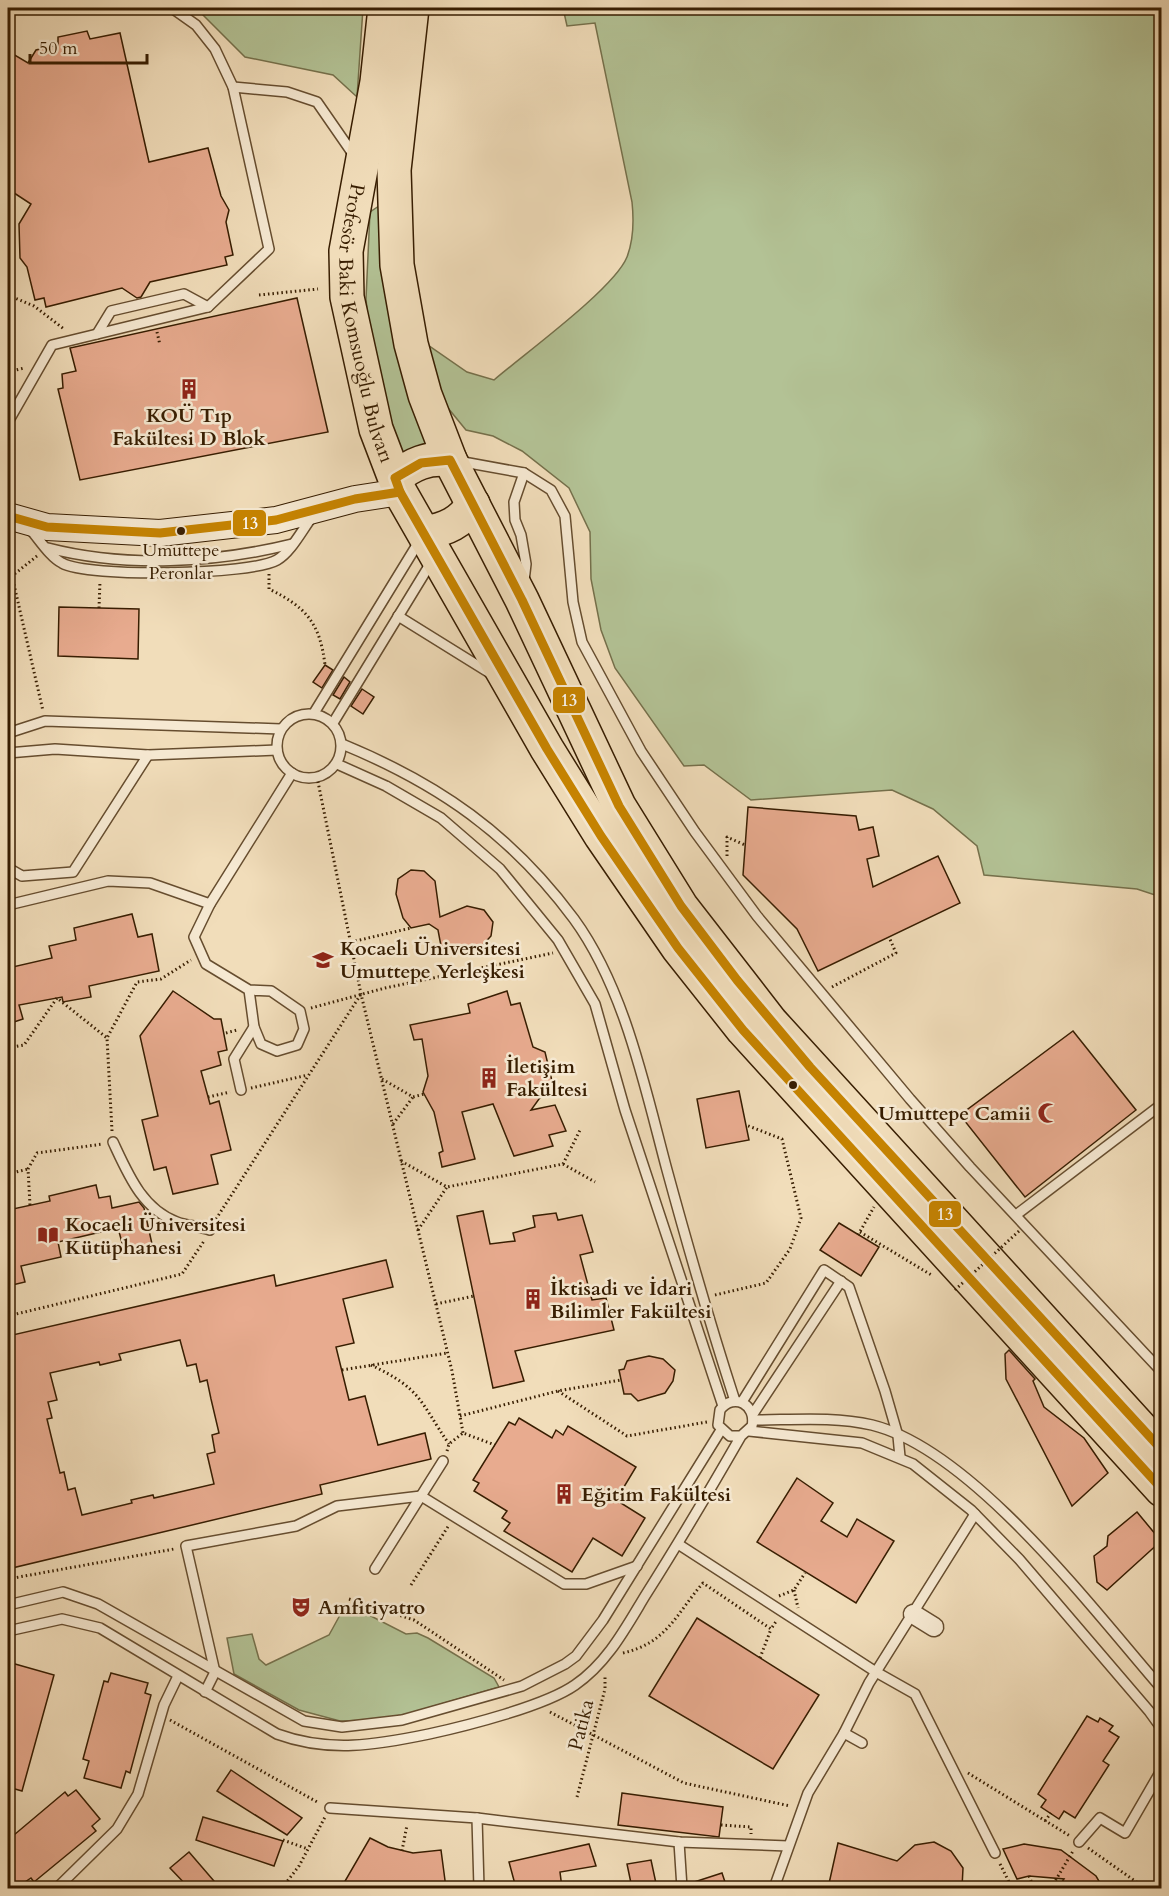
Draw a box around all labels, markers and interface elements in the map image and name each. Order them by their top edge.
scale bar [30,27,147,65]
text: 50 m [39,36,78,61]
street label: Profesör Baki Komsuoğlu Bulvarı [332,181,401,467]
building icon: KOÜ Tıp Fakültesi D Blok [177,377,201,401]
place label: KOÜ Tıp Fakültesi D Blok [112,402,266,452]
line badge: 13 [232,509,267,537]
text: 13 [242,513,258,535]
marker: Umuttepe Peronlar [175,525,187,537]
place label: Umuttepe Peronlar [142,538,220,586]
line badge: 13 [552,686,586,714]
text: 13 [561,690,577,712]
place label: Kocaeli Üniversitesi Umuttepe Yerleşkesi [340,935,525,985]
school or university icon: Kocaeli Üniversitesi Umuttepe Yerleşkesi [311,948,335,972]
place label: İletişim Fakültesi [506,1053,588,1103]
building icon: İletişim Fakültesi [477,1066,501,1090]
unlabelled marker [787,1079,799,1091]
place label: Umuttepe Camii [878,1100,1031,1127]
mosque icon: Umuttepe Camii [1036,1101,1060,1125]
line badge: 13 [928,1200,962,1228]
text: 13 [937,1204,953,1226]
place label: Kocaeli Üniversitesi Kütüphanesi [65,1211,246,1261]
library icon: Kocaeli Üniversitesi Kütüphanesi [36,1223,60,1247]
place label: İktisadi ve İdari Bilimler Fakültesi [550,1275,712,1325]
building icon: İktisadi ve İdari Bilimler Fakültesi [521,1287,545,1311]
place label: Eğitim Fakültesi [581,1481,731,1508]
building icon: Eğitim Fakültesi [552,1482,576,1506]
place label: Amfitiyatro [318,1594,425,1621]
theatre icon: Amfitiyatro [289,1595,313,1619]
street label: Patika [562,1696,600,1753]

